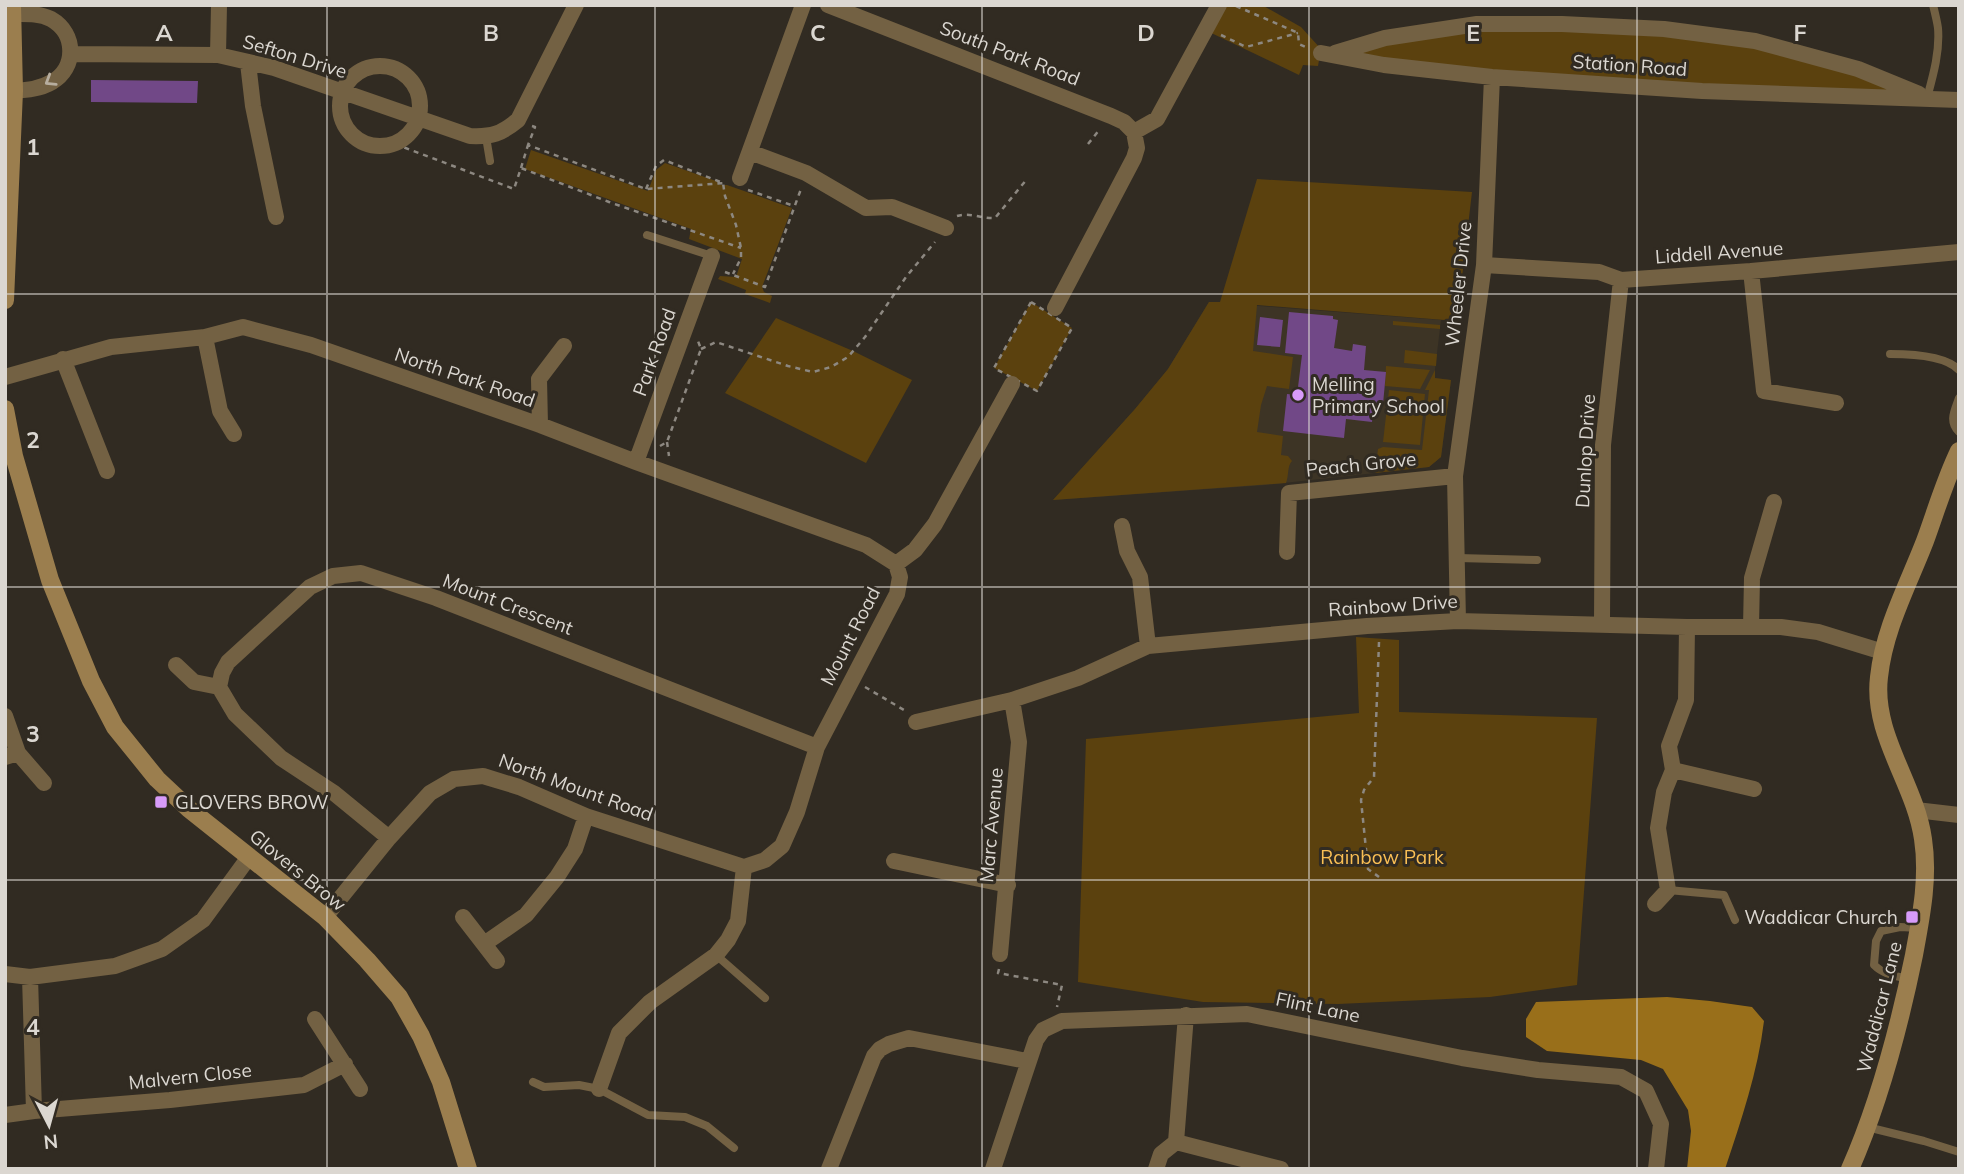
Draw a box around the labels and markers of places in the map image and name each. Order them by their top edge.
place label: Melling Primary School [1312,372,1445,418]
marker: Melling Primary School [1290,387,1306,403]
place label: GLOVERS BROW [175,790,329,814]
marker: GLOVERS BROW [153,794,169,810]
place label: Waddicar Church [1744,905,1898,929]
marker: Waddicar Church [1904,909,1920,925]

